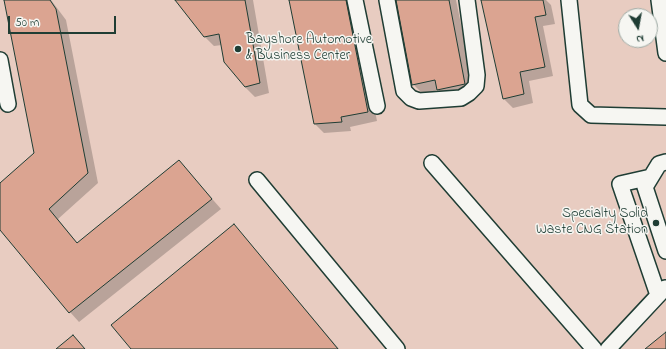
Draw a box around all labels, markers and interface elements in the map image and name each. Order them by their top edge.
scale bar [10,8,118,34]
north arrow [618,8,658,48]
text: 50 m [15,14,39,32]
text: N [635,30,645,47]
place label: Bayshore Automotive & Business Center [246,33,372,66]
marker: Bayshore Automotive & Business Center [233,44,243,54]
place label: Specialty Solid Waste CNG Station [536,207,648,240]
marker: Specialty Solid Waste CNG Station [651,218,661,228]

